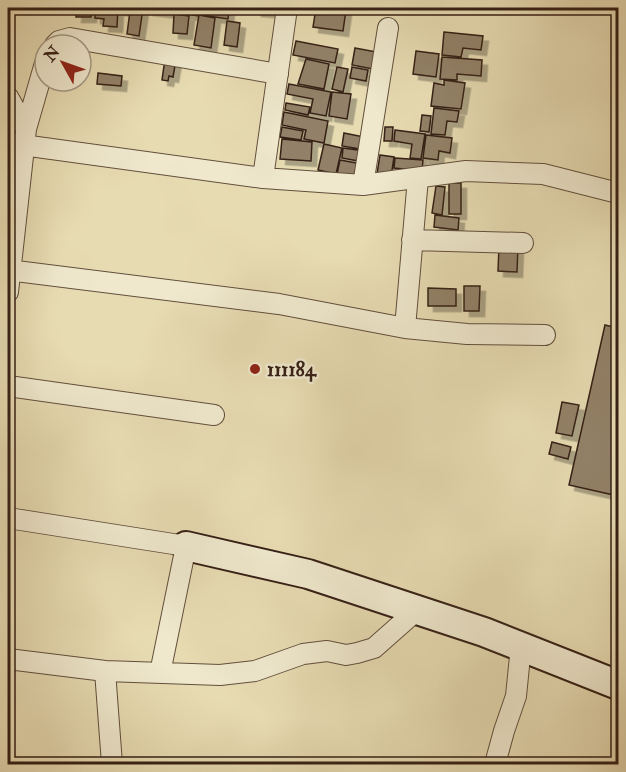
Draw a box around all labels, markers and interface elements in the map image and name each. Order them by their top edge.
north arrow [33,33,93,93]
text: N [39,42,65,67]
place label: 111184 [267,357,317,382]
marker: 111184 [248,362,262,376]

